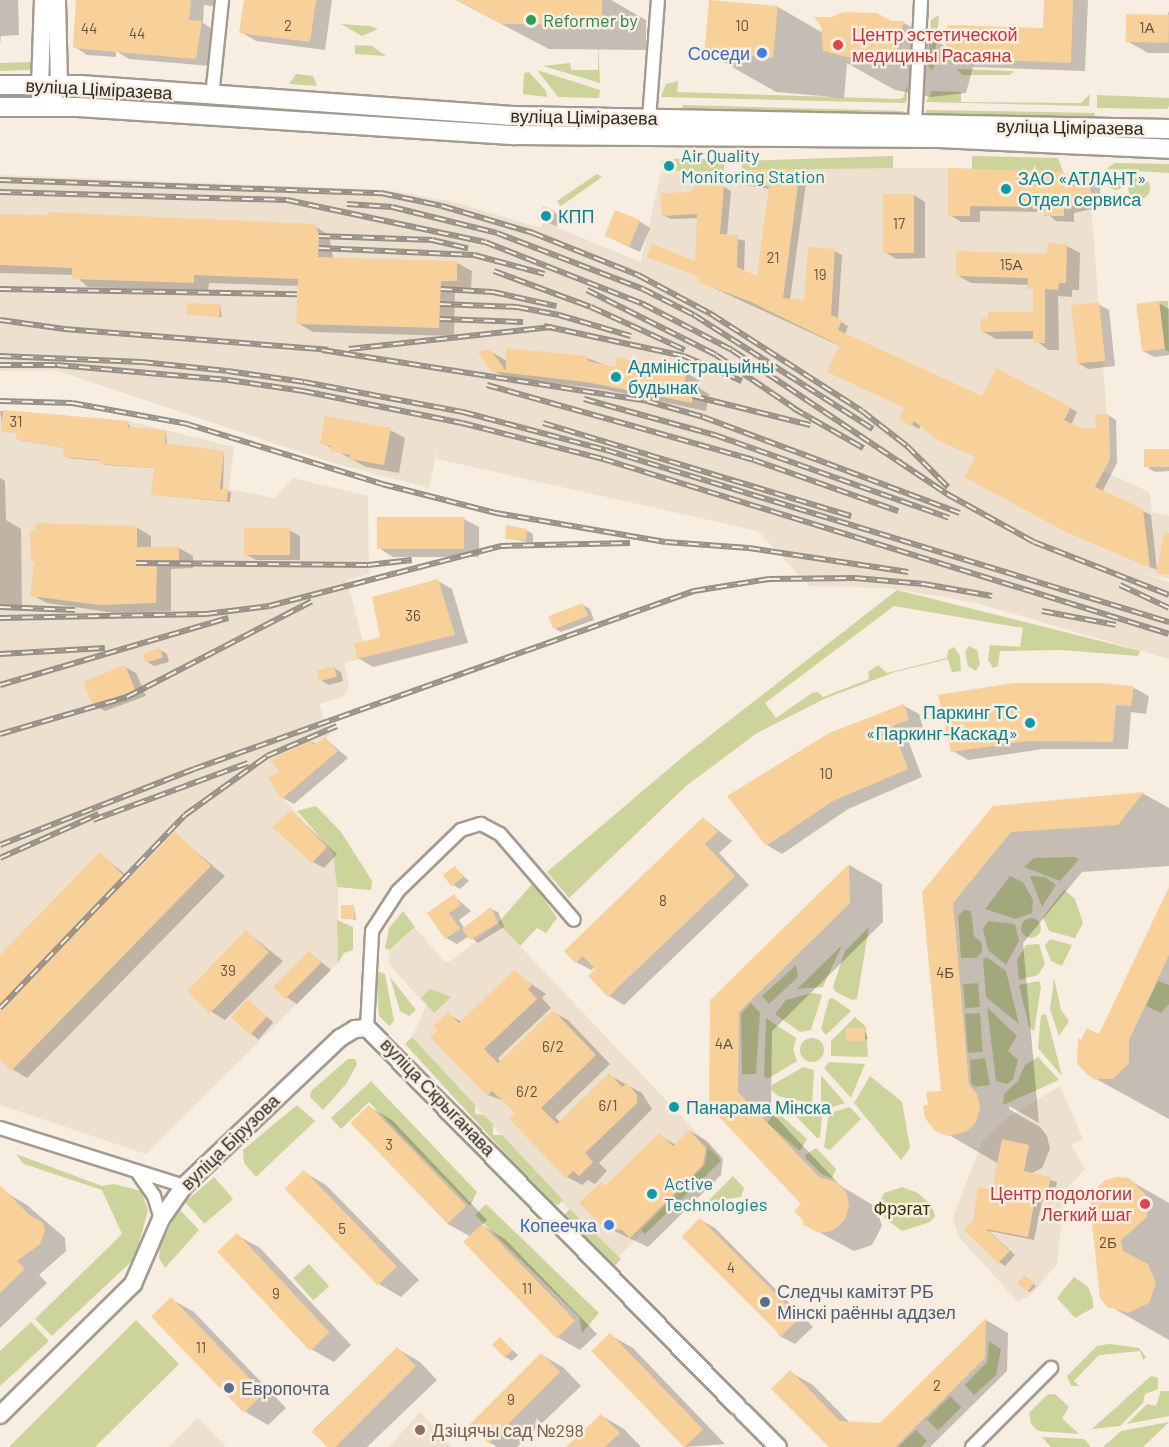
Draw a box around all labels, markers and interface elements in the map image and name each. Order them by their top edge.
place label: Reformer by [543,9,638,31]
marker: Reformer by [524,13,538,27]
house number: 2 [284,17,292,35]
house number: 10 [735,17,749,35]
house number: 1А [1139,19,1155,37]
house number: 44 [81,20,97,38]
place label: Центр эстетической медицины Расаяна [852,24,1018,66]
house number: 44 [129,25,145,43]
marker: Центр эстетической медицины Расаяна [829,36,847,54]
place label: Соседи [688,42,750,64]
marker: Соседи [755,46,769,60]
street label: вуліца Ціміразева [25,74,173,104]
street label: вуліца Ціміразева [510,105,658,129]
street label: вуліца Ціміразева [996,115,1144,139]
place label: Air Quality Monitoring Station [681,145,825,188]
marker: Air Quality Monitoring Station [662,159,676,173]
place label: ЗАО «АТЛАНТ» Отдел сервиса [1018,168,1147,210]
marker: ЗАО «АТЛАНТ» Отдел сервиса [999,182,1013,196]
place label: КПП [558,205,594,227]
marker: КПП [539,209,553,223]
house number: 17 [893,215,905,233]
house number: 21 [766,249,780,267]
house number: 15А [1000,256,1022,274]
house number: 19 [813,266,827,284]
place label: Адміністрацыйны будынак [628,356,774,398]
marker: Адміністрацыйны будынак [609,370,623,384]
house number: 31 [10,413,22,431]
house number: 36 [405,607,421,625]
place label: Паркинг ТС «Паркинг-Каскад» [866,702,1018,744]
marker: Паркинг ТС «Паркинг-Каскад» [1023,716,1037,730]
house number: 10 [819,765,833,783]
house number: 8 [659,892,667,910]
house number: 39 [220,962,236,980]
house number: 4Б [936,964,954,982]
street label: вуліца Скрыганава [376,1034,500,1160]
house number: 4А [715,1035,733,1053]
house number: 6/2 [542,1038,564,1056]
house number: 6/2 [516,1083,538,1101]
street label: вуліца Бірузова [176,1090,284,1194]
place label: Панарама Мінска [686,1096,831,1118]
house number: 6/1 [599,1097,617,1115]
marker: Панарама Мінска [667,1100,681,1114]
house number: 3 [385,1136,393,1154]
place label: Active Technologies [664,1173,767,1216]
place label: Центр подологии Легкий шаг [990,1183,1132,1226]
marker: Active Technologies [645,1187,659,1201]
marker: Центр подологии Легкий шаг [1136,1195,1154,1213]
park label: Фрэгат [874,1197,930,1219]
place label: Копеечка [520,1214,597,1236]
marker: Копеечка [602,1218,616,1232]
house number: 5 [338,1220,346,1238]
house number: 2Б [1099,1234,1117,1252]
house number: 4 [727,1259,735,1277]
house number: 11 [522,1280,532,1298]
place label: Следчы камітэт РБ Мінскі раённы аддзел [777,1281,956,1324]
house number: 9 [272,1285,280,1303]
marker: Следчы камітэт РБ Мінскі раённы аддзел [758,1295,772,1309]
house number: 11 [196,1339,206,1357]
place label: Европочта [241,1377,329,1399]
house number: 2 [933,1377,941,1395]
marker: Европочта [222,1381,236,1395]
house number: 9 [507,1391,515,1409]
place label: Дзіцячы сад №298 [432,1419,584,1441]
marker: Дзіцячы сад №298 [413,1423,427,1437]

